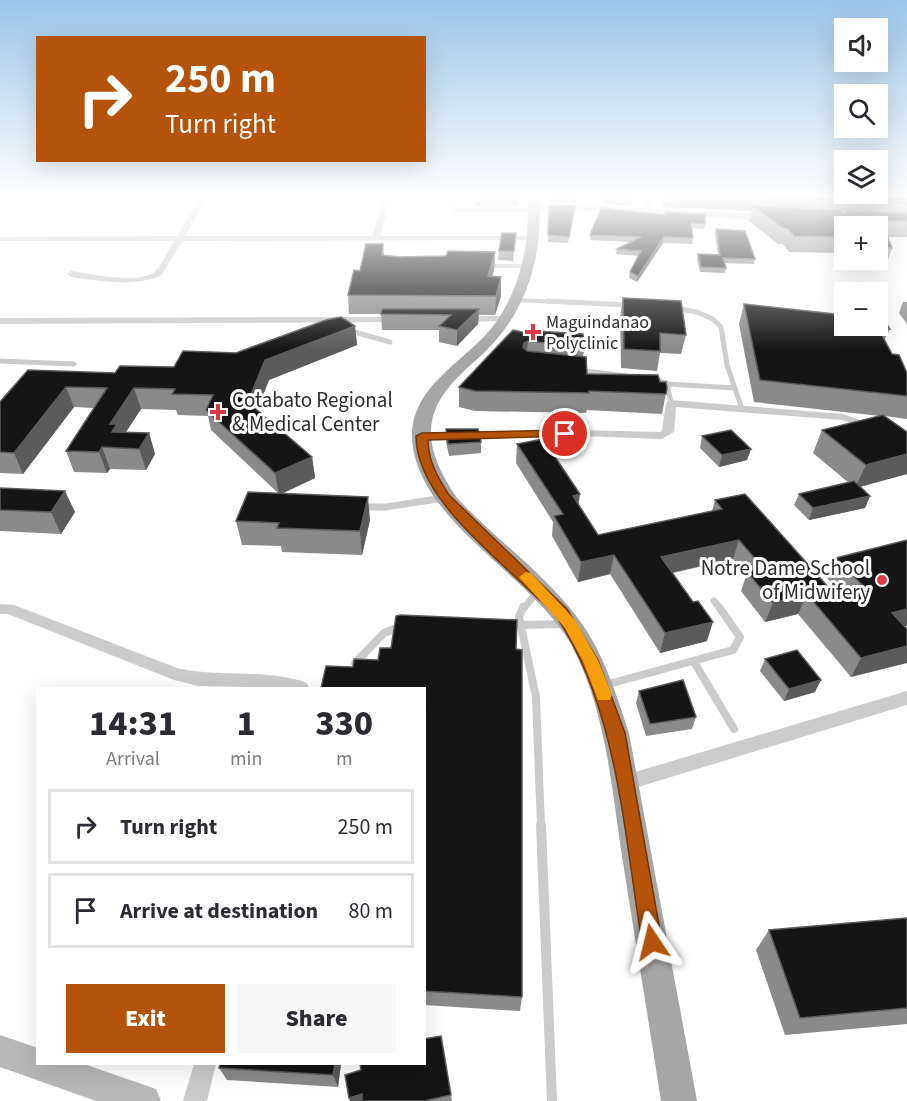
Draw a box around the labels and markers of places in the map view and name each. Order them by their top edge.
place label: Maguindanao Polyclinic [546,310,649,356]
marker: Maguindanao Polyclinic [524,323,542,341]
place label: Cotabato Regional & Medical Center [232,385,393,439]
marker: Cotabato Regional & Medical Center [209,403,227,421]
pin [539,408,590,459]
place label: Notre Dame School of Midwifery [701,553,870,607]
marker: Notre Dame School of Midwifery [875,573,889,587]

